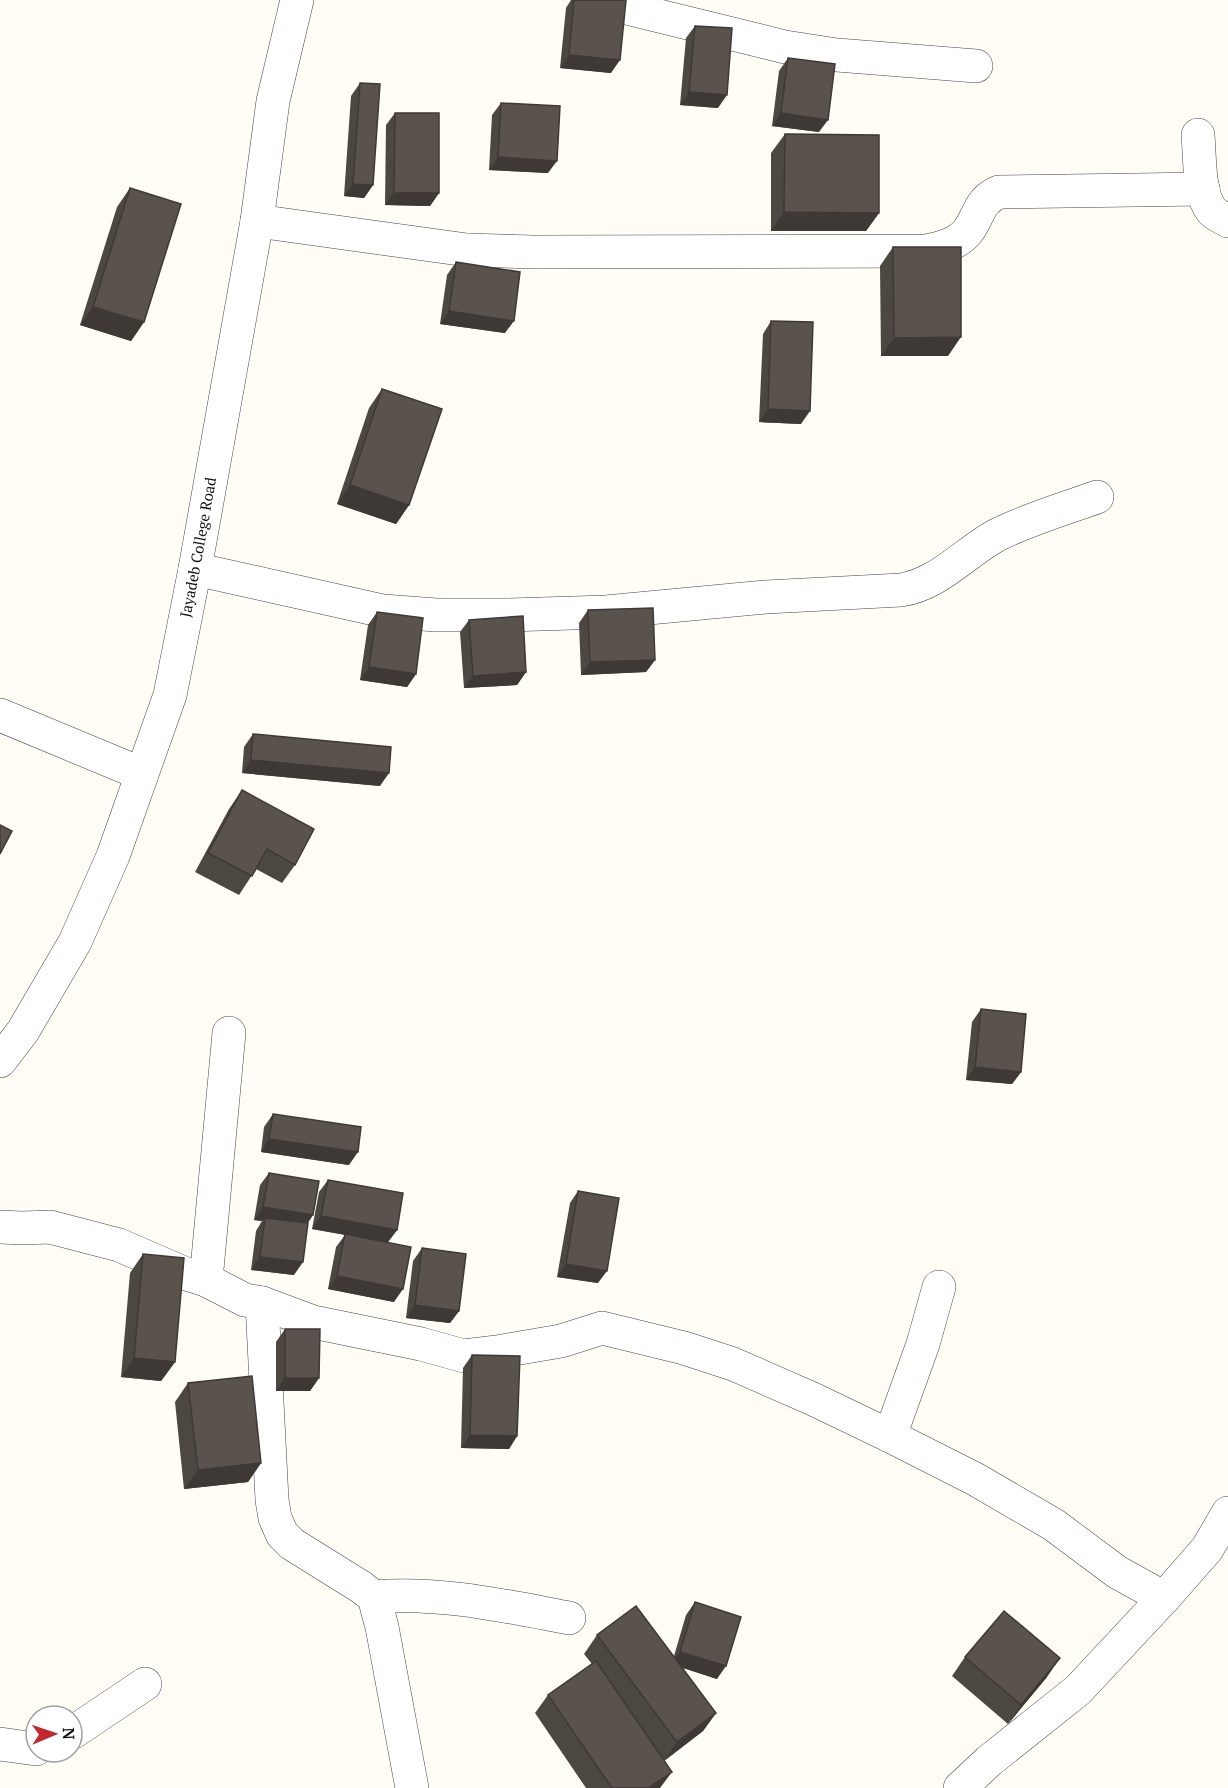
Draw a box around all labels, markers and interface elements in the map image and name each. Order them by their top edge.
street label: Jayadeb College Road [175,475,220,619]
north arrow [24,1704,84,1764]
text: N [58,1727,80,1740]

